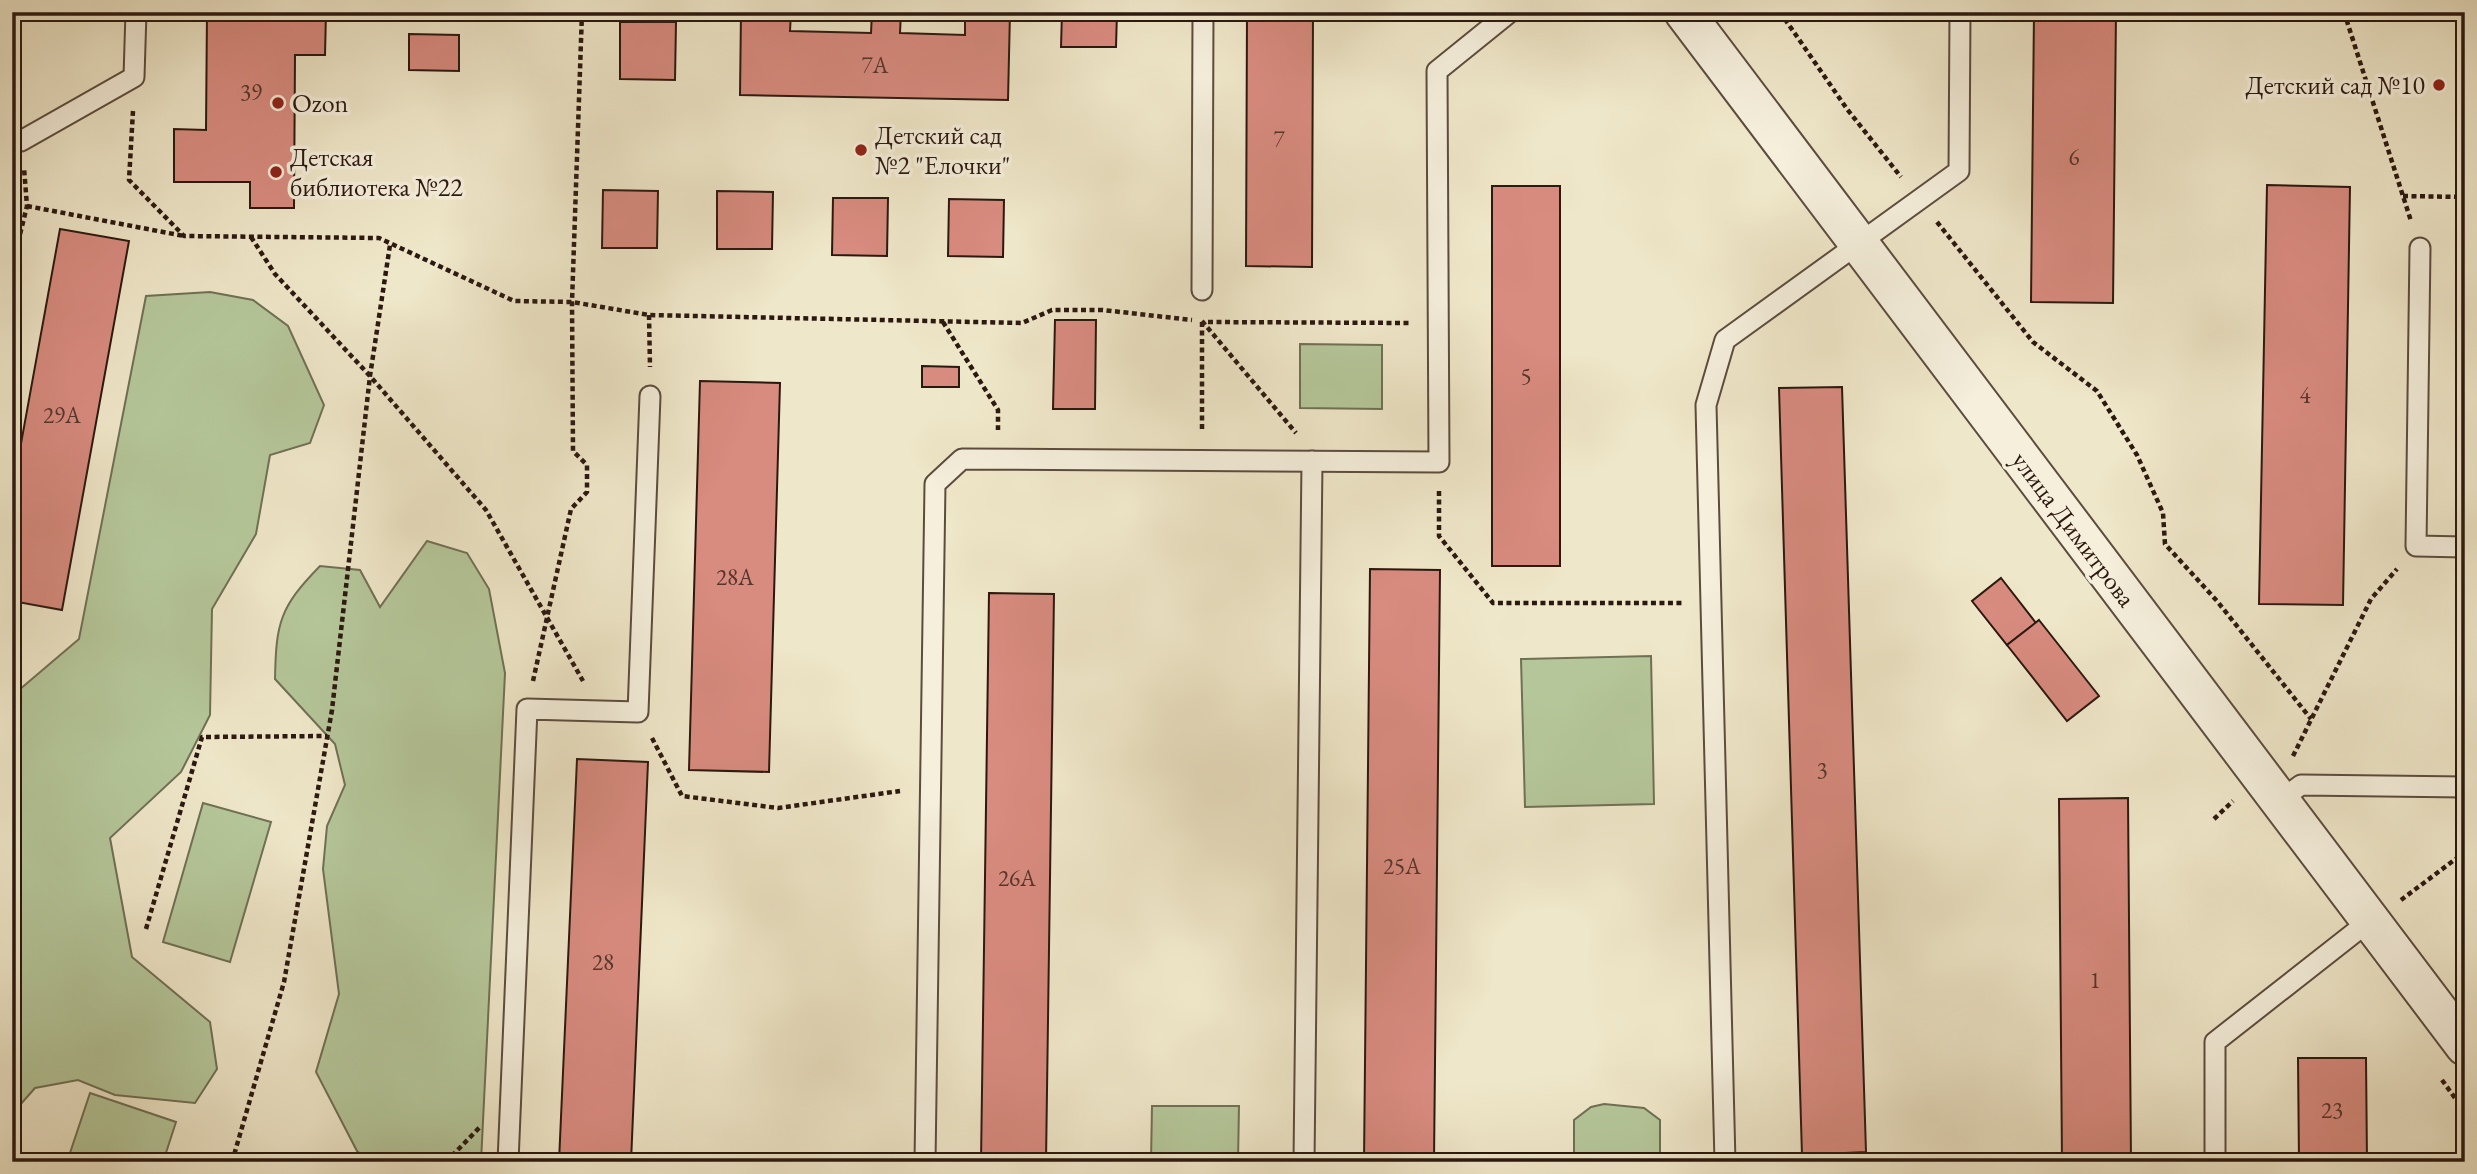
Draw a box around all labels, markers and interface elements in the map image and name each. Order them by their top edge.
house number: 7А [862,50,890,80]
place label: Детский сад №10 [2245,68,2425,102]
house number: 39 [240,77,262,107]
marker: Детский сад №10 [2431,77,2447,93]
place label: Ozon [292,86,349,120]
marker: Ozon [270,95,286,111]
place label: Детский сад №2 "Елочки" [875,118,1010,182]
house number: 7 [1273,124,1285,154]
place label: Детская библиотека №22 [290,140,463,204]
marker: Детский сад №2 "Елочки" [853,142,869,158]
house number: 6 [2068,142,2080,172]
marker: Детская библиотека №22 [268,164,284,180]
house number: 5 [1520,361,1532,391]
house number: 4 [2299,380,2311,410]
house number: 29А [43,400,82,430]
street label: улица Димитрова [2004,444,2144,614]
house number: 28А [716,562,755,592]
house number: 3 [1816,755,1828,785]
house number: 25А [1383,851,1422,881]
house number: 26А [998,863,1037,893]
house number: 28 [592,947,614,977]
house number: 1 [2089,965,2101,995]
house number: 23 [2321,1095,2343,1125]

